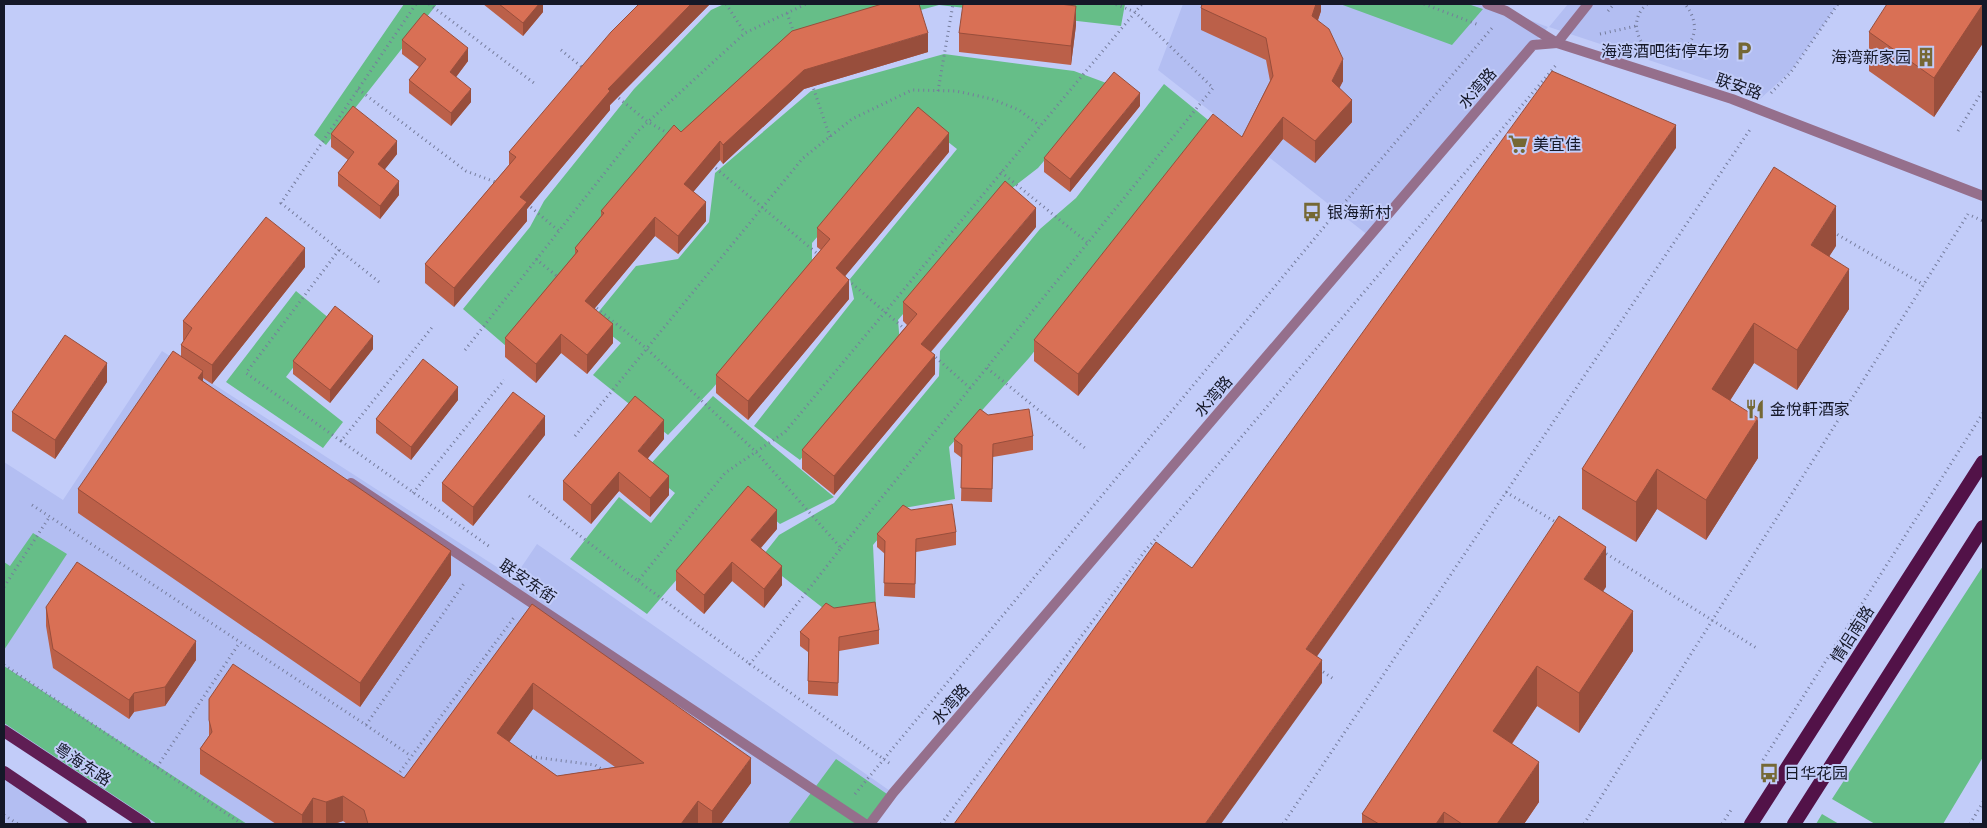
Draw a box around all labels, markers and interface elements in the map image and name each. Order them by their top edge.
place label: 海湾酒吧街停车场 [1601,40,1729,62]
parking icon: 海湾酒吧街停车场 [1733,40,1755,62]
place label: 海湾新家园 [1831,46,1911,68]
building icon: 海湾新家园 [1915,46,1937,68]
street label: 水湾路 [1453,63,1501,113]
street label: 联安路 [1713,68,1765,104]
supermarket icon: 美宜佳 [1507,133,1529,155]
place label: 美宜佳 [1533,133,1581,155]
bus stop icon: 银海新村 [1301,201,1323,223]
place label: 银海新村 [1327,201,1391,223]
street label: 水湾路 [1189,371,1237,421]
restaurant icon: 金悅軒酒家 [1744,398,1766,420]
place label: 金悅軒酒家 [1770,398,1850,420]
street label: 联安东街 [495,554,561,608]
street label: 情侣南路 [1825,601,1879,667]
street label: 水湾路 [926,679,974,729]
street label: 粤海东路 [50,737,116,791]
bus stop icon: 日华花园 [1758,762,1780,784]
place label: 日华花园 [1784,762,1848,784]

